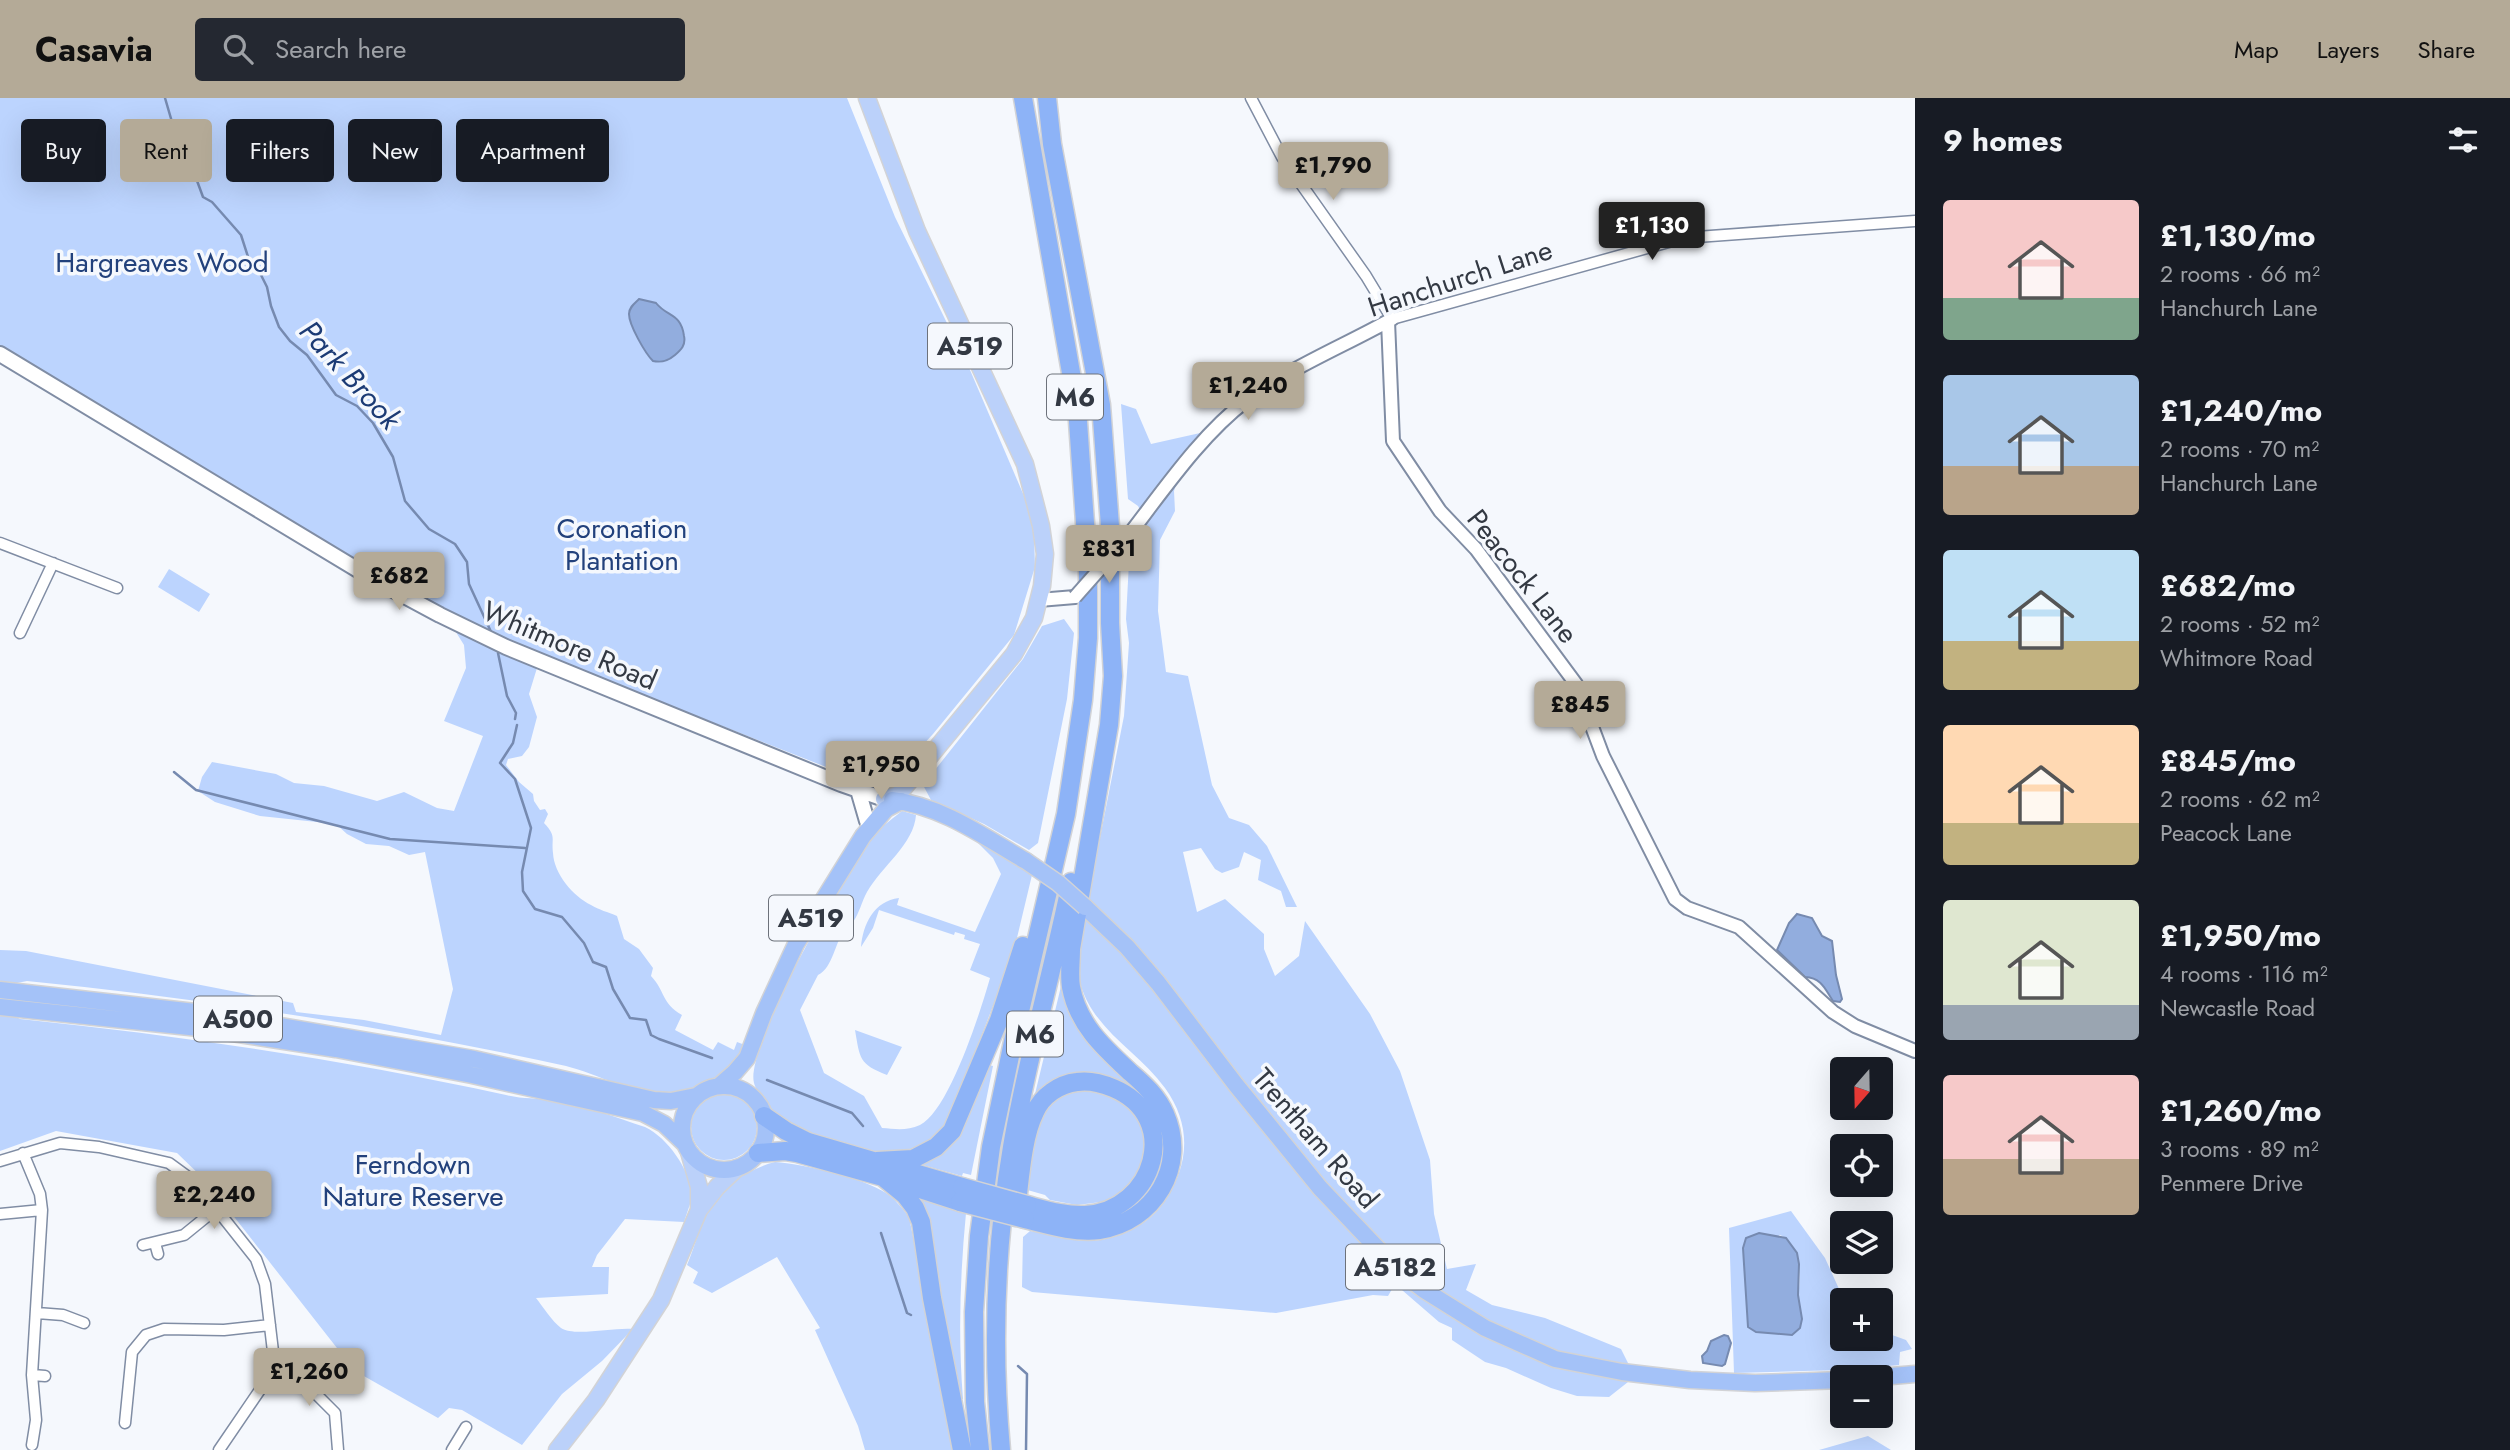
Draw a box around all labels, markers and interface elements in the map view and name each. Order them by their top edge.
search box [195,18,685,81]
text: Casavia [35,26,153,73]
icon: search [219,30,257,68]
text: Search here [275,30,406,68]
text: Map [2234,32,2279,67]
text: Layers [2317,32,2379,67]
text: Share [2417,32,2475,67]
chip: Buy [21,119,106,182]
chip: Rent [120,119,212,182]
chip: Filters [226,119,334,182]
chip: New [348,119,442,182]
chip: Apartment [456,119,609,182]
text: 9 homes [1943,119,2062,162]
icon: filters [2444,121,2482,159]
pin: £1,790 [1276,142,1390,202]
text: £1,790 [1294,148,1372,182]
pin: £1,130 [1595,202,1709,262]
text: £1,130 [1615,208,1689,242]
text: £1,130/mo [2160,214,2316,257]
icon: home [1999,228,2083,312]
street label: Hanchurch Lane [1363,229,1558,328]
park label: Hargreaves Wood [55,242,269,283]
text: 2 rooms · 66 m² [2160,257,2320,291]
text: Hanchurch Lane [2160,291,2318,325]
water label: Park Brook [290,311,412,440]
road number: A519 [928,324,1012,368]
pin: £1,240 [1191,362,1305,422]
text: £1,240 [1208,368,1288,402]
road number: M6 [1047,374,1103,420]
text: £1,240/mo [2160,389,2322,432]
icon: home [1999,403,2083,487]
text: 2 rooms · 70 m² [2160,432,2319,466]
text: Hanchurch Lane [2160,466,2318,500]
street label: Peacock Lane [1457,501,1588,652]
park label: Coronation Plantation [556,508,688,581]
pin: £831 [1068,526,1150,585]
text: £831 [1082,531,1136,565]
pin: £682 [358,552,440,612]
text: £682 [370,558,428,592]
text: £682/mo [2160,564,2295,607]
icon: home [1999,578,2083,662]
street label: Whitmore Road [476,590,663,701]
text: 2 rooms · 52 m² [2160,607,2319,641]
text: Whitmore Road [2160,641,2313,675]
pin: £845 [1539,682,1621,741]
text: £845 [1550,687,1610,721]
text: £845/mo [2160,739,2296,782]
pin: £1,950 [824,742,938,801]
text: £1,950 [842,747,920,781]
icon: home [1999,753,2083,837]
text: 2 rooms · 62 m² [2160,782,2320,816]
text: Peacock Lane [2160,816,2292,850]
road number: A519 [769,896,853,940]
text: £1,950/mo [2160,914,2321,957]
icon: home [1999,928,2083,1012]
text: 4 rooms · 116 m² [2160,957,2328,991]
text: Newcastle Road [2160,991,2315,1025]
road number: A500 [194,996,282,1042]
road number: M6 [1007,1012,1063,1057]
north arrow [1830,1057,1894,1120]
map controls [1830,1057,1893,1428]
street label: Trentham Road [1243,1059,1388,1218]
text: £1,260/mo [2160,1089,2321,1132]
icon: home [1999,1103,2083,1187]
text: 3 rooms · 89 m² [2160,1132,2319,1166]
button: locate [1830,1134,1893,1197]
park label: Ferndown Nature Reserve [322,1144,504,1217]
text: Penmere Drive [2160,1166,2303,1200]
pin: £2,240 [157,1172,271,1231]
text: £2,240 [173,1177,255,1211]
button: layers [1830,1211,1893,1274]
road number: A5182 [1346,1244,1444,1290]
button: + [1830,1288,1893,1351]
pin: £1,260 [252,1348,366,1408]
text: £1,260 [270,1354,348,1388]
button: − [1830,1365,1893,1428]

